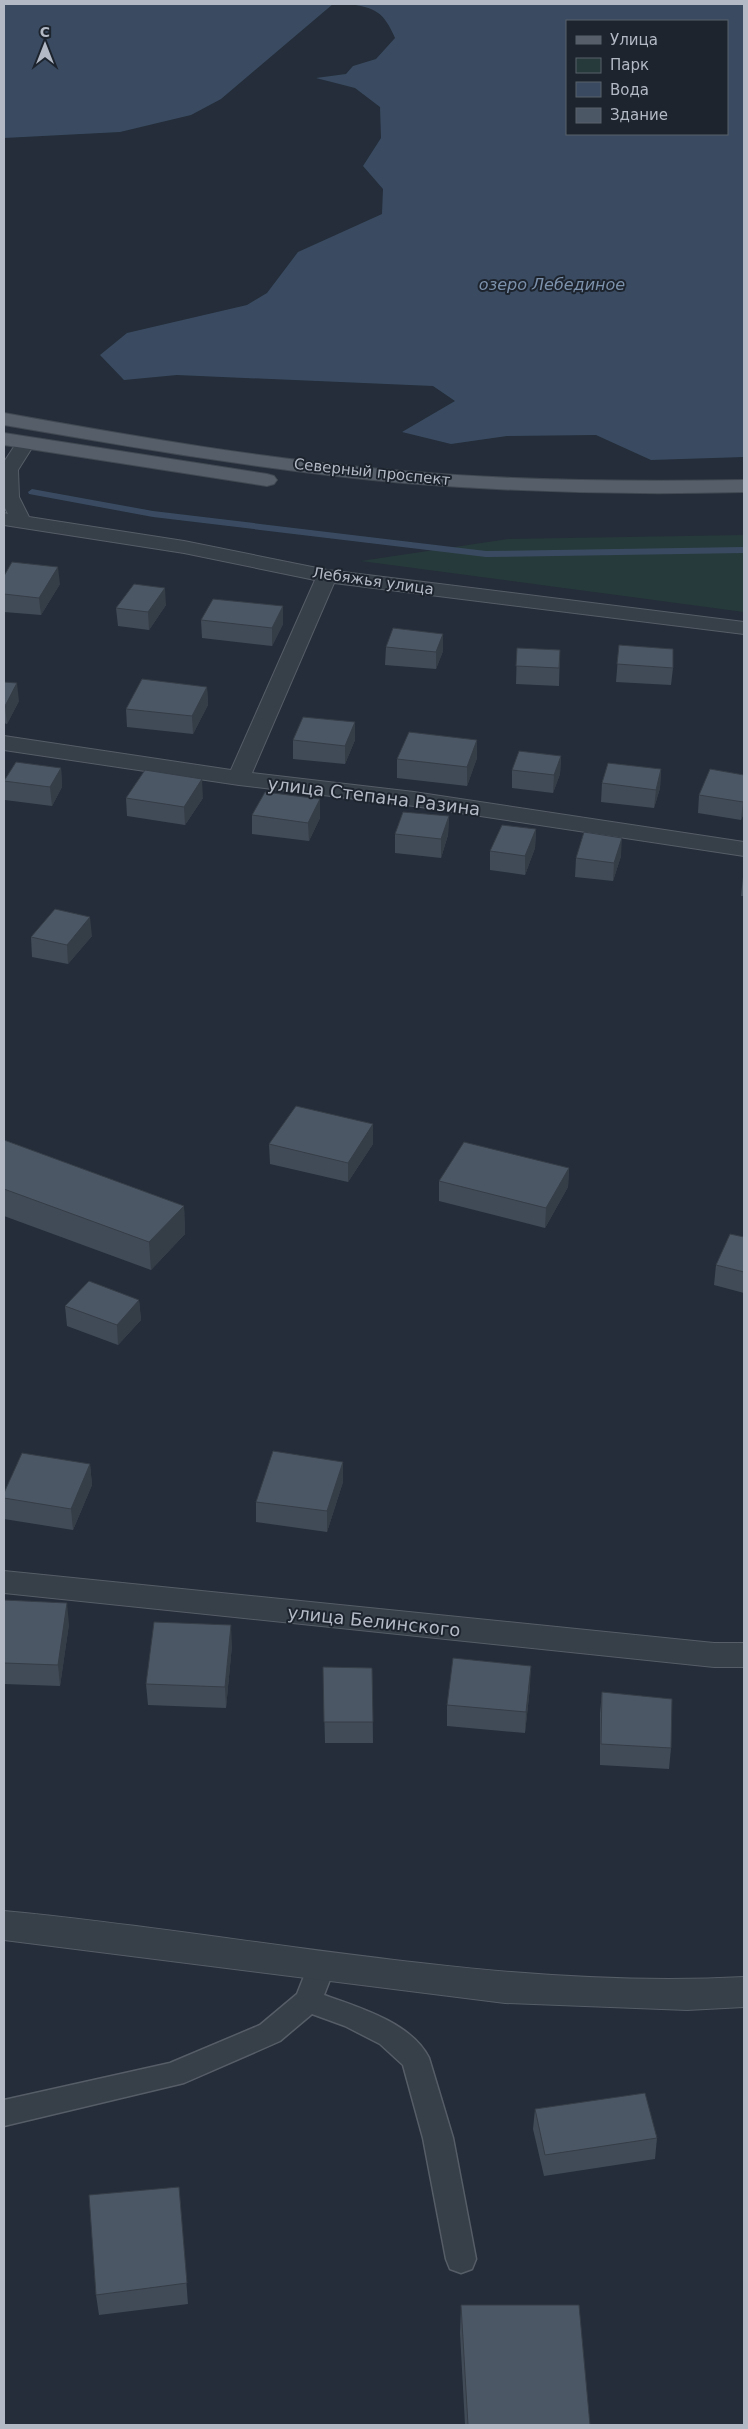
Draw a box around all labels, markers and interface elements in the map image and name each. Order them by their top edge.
north arrow [20,20,70,70]
legend [566,20,728,135]
text: С [40,24,50,40]
text: Улица [610,31,658,49]
text: Парк [610,56,649,74]
text: Вода [610,81,649,99]
text: Здание [610,106,668,124]
water label: озеро Лебединое [479,275,625,294]
street label: Северный проспект [293,455,451,489]
street label: Лебяжья улица [311,564,435,598]
street label: улица Степана Разина [266,773,482,819]
street label: улица Белинского [287,1601,461,1641]

